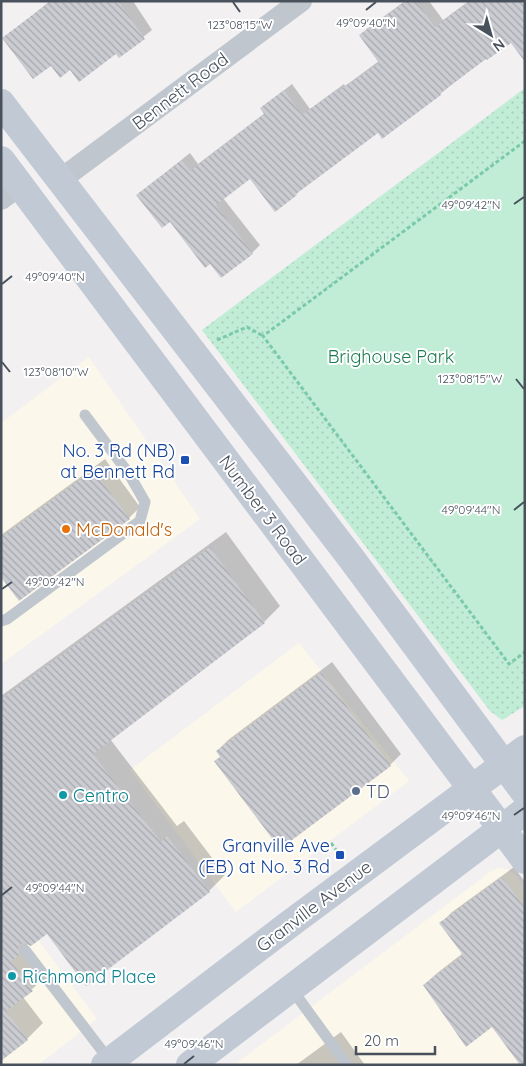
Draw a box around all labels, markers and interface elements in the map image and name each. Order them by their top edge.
north arrow [466,10,516,60]
text: 49°09'40"N [336,15,396,30]
text: 123°08'15"W [208,17,273,32]
text: N [489,35,508,56]
street label: Bennett Road [127,47,233,135]
text: 49°09'42"N [441,197,501,212]
text: 49°09'40"N [25,269,85,284]
park label: Brighouse Park [328,345,454,368]
text: 123°08'10"W [23,364,89,379]
text: 123°08'15"W [438,371,503,386]
place label: No. 3 Rd (NB) at Bennett Rd [60,439,175,483]
street label: Number 3 Road [214,450,312,570]
marker: No. 3 Rd (NB) at Bennett Rd [179,454,191,466]
text: 49°09'44"N [442,502,500,517]
place label: McDonald's [76,518,172,541]
marker: McDonald's [60,523,72,535]
text: 49°09'42"N [25,574,85,589]
place label: TD [366,780,390,803]
place label: Centro [73,784,129,807]
marker: TD [350,785,362,797]
marker: Centro [57,789,69,801]
text: 49°09'46"N [441,808,501,823]
place label: Granville Ave (EB) at No. 3 Rd [198,834,330,878]
marker: Granville Ave (EB) at No. 3 Rd [334,849,346,861]
street label: Granville Avenue [252,855,376,957]
text: 49°09'44"N [26,880,84,895]
place label: Richmond Place [22,965,156,988]
marker: Richmond Place [6,970,18,982]
scale bar [356,1024,435,1056]
text: 20 m [364,1031,399,1050]
text: 49°09'46"N [164,1036,224,1051]

